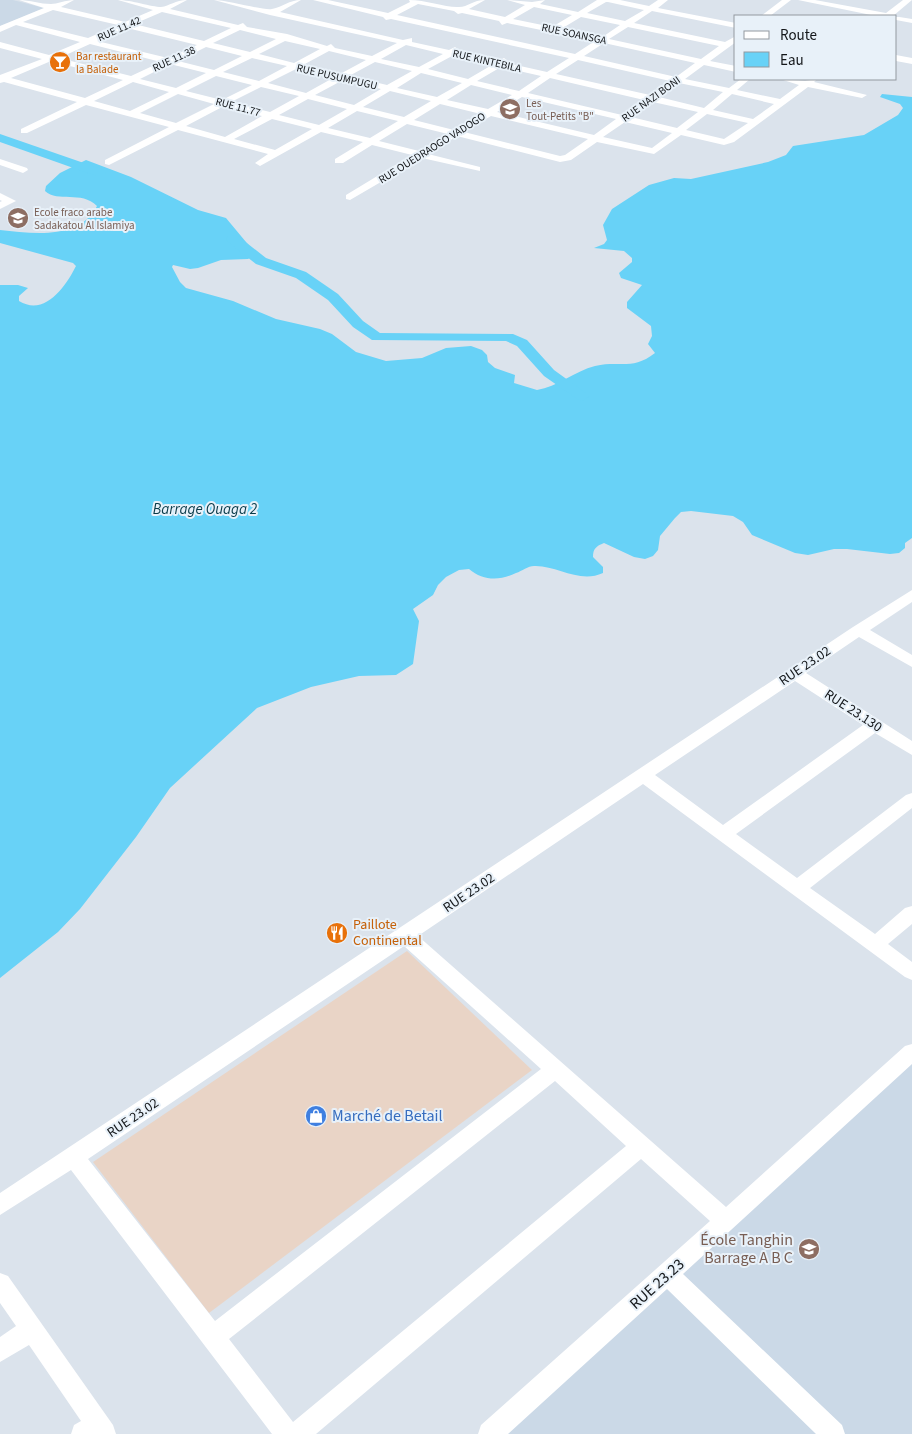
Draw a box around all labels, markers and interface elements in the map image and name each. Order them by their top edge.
street label: RUE 11.42 [95,13,143,45]
legend [734,15,897,80]
street label: RUE SOANSGA [540,20,608,48]
text: Route [780,25,817,46]
street label: RUE 11.38 [150,42,198,76]
street label: RUE KINTEBILA [451,46,523,76]
place label: Bar restaurant la Balade [76,49,142,77]
bar icon: Bar restaurant la Balade [48,50,72,74]
text: Eau [780,50,804,71]
street label: RUE PUSUMPUGU [295,60,379,94]
street label: RUE NAZI BONI [619,73,683,125]
street label: RUE 11.77 [214,94,262,120]
place label: Les Tout-Petits "B" [526,96,594,124]
school or university icon: Les Tout-Petits "B" [498,97,522,121]
street label: RUE OUEDRAOGO VADOGO [376,109,488,187]
place label: Ecole fraco arabe Sadakatou Al Islamiya [34,205,135,233]
school or university icon: Ecole fraco arabe Sadakatou Al Islamiya [6,206,30,230]
water label: Barrage Ouaga 2 [153,499,257,520]
street label: RUE 23.02 [775,641,835,691]
street label: RUE 23.130 [820,685,886,737]
street label: RUE 23.02 [439,868,499,918]
place label: Paillote Continental [353,915,422,951]
restaurant icon: Paillote Continental [325,921,349,945]
street label: RUE 23.02 [103,1093,163,1143]
shop icon: Marché de Betail [304,1104,328,1128]
place label: Marché de Betail [332,1105,443,1127]
place label: École Tanghin Barrage A B C [700,1229,793,1269]
school or university icon: École Tanghin Barrage A B C [797,1237,821,1261]
street label: RUE 23.23 [625,1253,689,1315]

